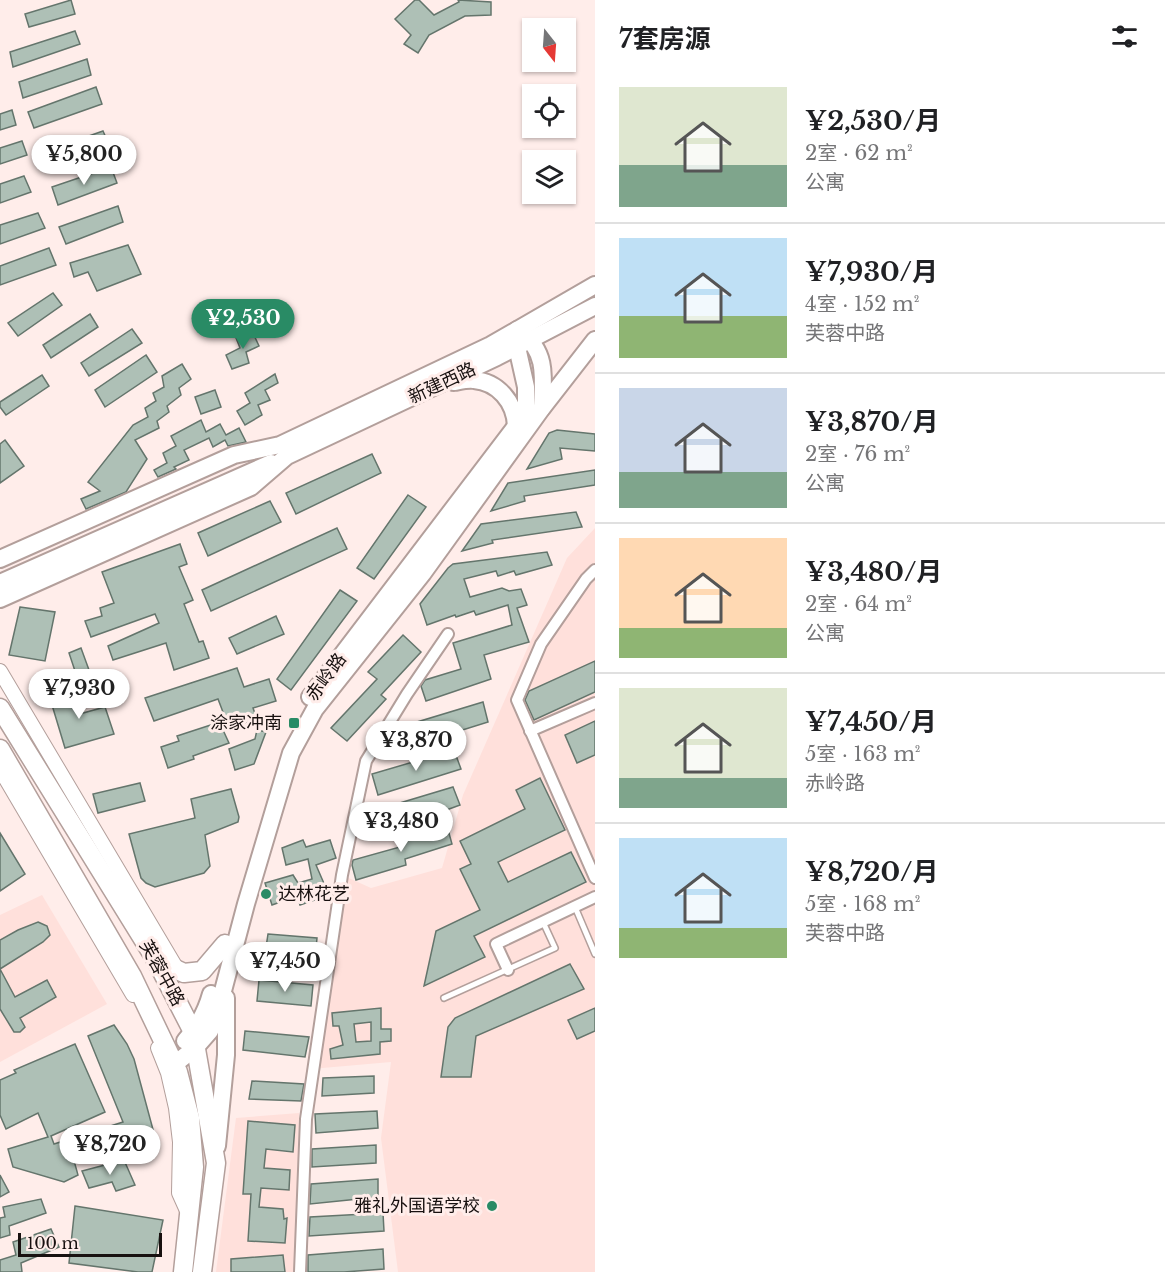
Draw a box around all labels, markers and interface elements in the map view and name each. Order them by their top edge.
north arrow [522,18,576,72]
map controls [522,18,576,204]
icon: filters [1108,20,1141,53]
text: 7套房源 [619,23,710,55]
button: locate [522,84,576,138]
text: ¥2,530/月 [805,105,941,137]
icon: home [667,111,739,183]
pin: ¥5,800 [35,135,133,186]
text: 2室 · 62 m² [805,141,913,165]
text: ¥5,800 [45,142,123,166]
button: layers [522,150,576,204]
text: 公寓 [805,170,845,194]
text: ¥7,930/月 [805,256,938,288]
icon: home [667,262,739,334]
text: 4室 · 152 m² [805,292,919,316]
pin: ¥2,530 [194,299,292,350]
text: ¥2,530 [205,306,281,330]
text: 芙蓉中路 [805,321,885,345]
street label: 新建西路 [405,358,479,408]
text: ¥3,870/月 [805,406,938,438]
icon: home [667,412,739,484]
text: 2室 · 76 m² [805,442,910,466]
text: 公寓 [805,471,845,495]
text: ¥3,480/月 [805,556,942,588]
icon: home [667,562,739,634]
text: 2室 · 64 m² [805,592,912,616]
text: 公寓 [805,621,845,645]
street label: 赤岭路 [301,649,351,705]
pin: ¥7,930 [30,669,128,720]
text: ¥7,930 [43,676,115,700]
text: ¥7,450/月 [805,706,937,738]
place label: 涂家冲南 [210,712,282,734]
icon: home [667,712,739,784]
marker: 涂家冲南 [287,716,301,730]
pin: ¥3,870 [367,721,465,772]
text: ¥3,870 [379,728,453,752]
text: 5室 · 163 m² [805,742,921,766]
text: 赤岭路 [805,771,865,795]
pin: ¥3,480 [352,802,450,853]
text: ¥3,480 [363,809,439,833]
text: ¥8,720/月 [805,856,938,888]
icon: home [667,862,739,934]
place label: 达林花艺 [278,883,350,905]
marker: 达林花艺 [259,887,273,901]
text: 5室 · 168 m² [805,892,920,916]
text: 芙蓉中路 [805,921,885,945]
street label: 芙蓉中路 [135,936,189,1010]
pin: ¥7,450 [236,942,334,993]
text: ¥7,450 [249,949,321,973]
pin: ¥8,720 [61,1125,159,1176]
text: ¥8,720 [73,1132,147,1156]
place label: 雅礼外国语学校 [354,1195,480,1217]
marker: 雅礼外国语学校 [485,1199,499,1213]
scale bar [18,1230,162,1258]
text: 100 m [27,1233,79,1253]

